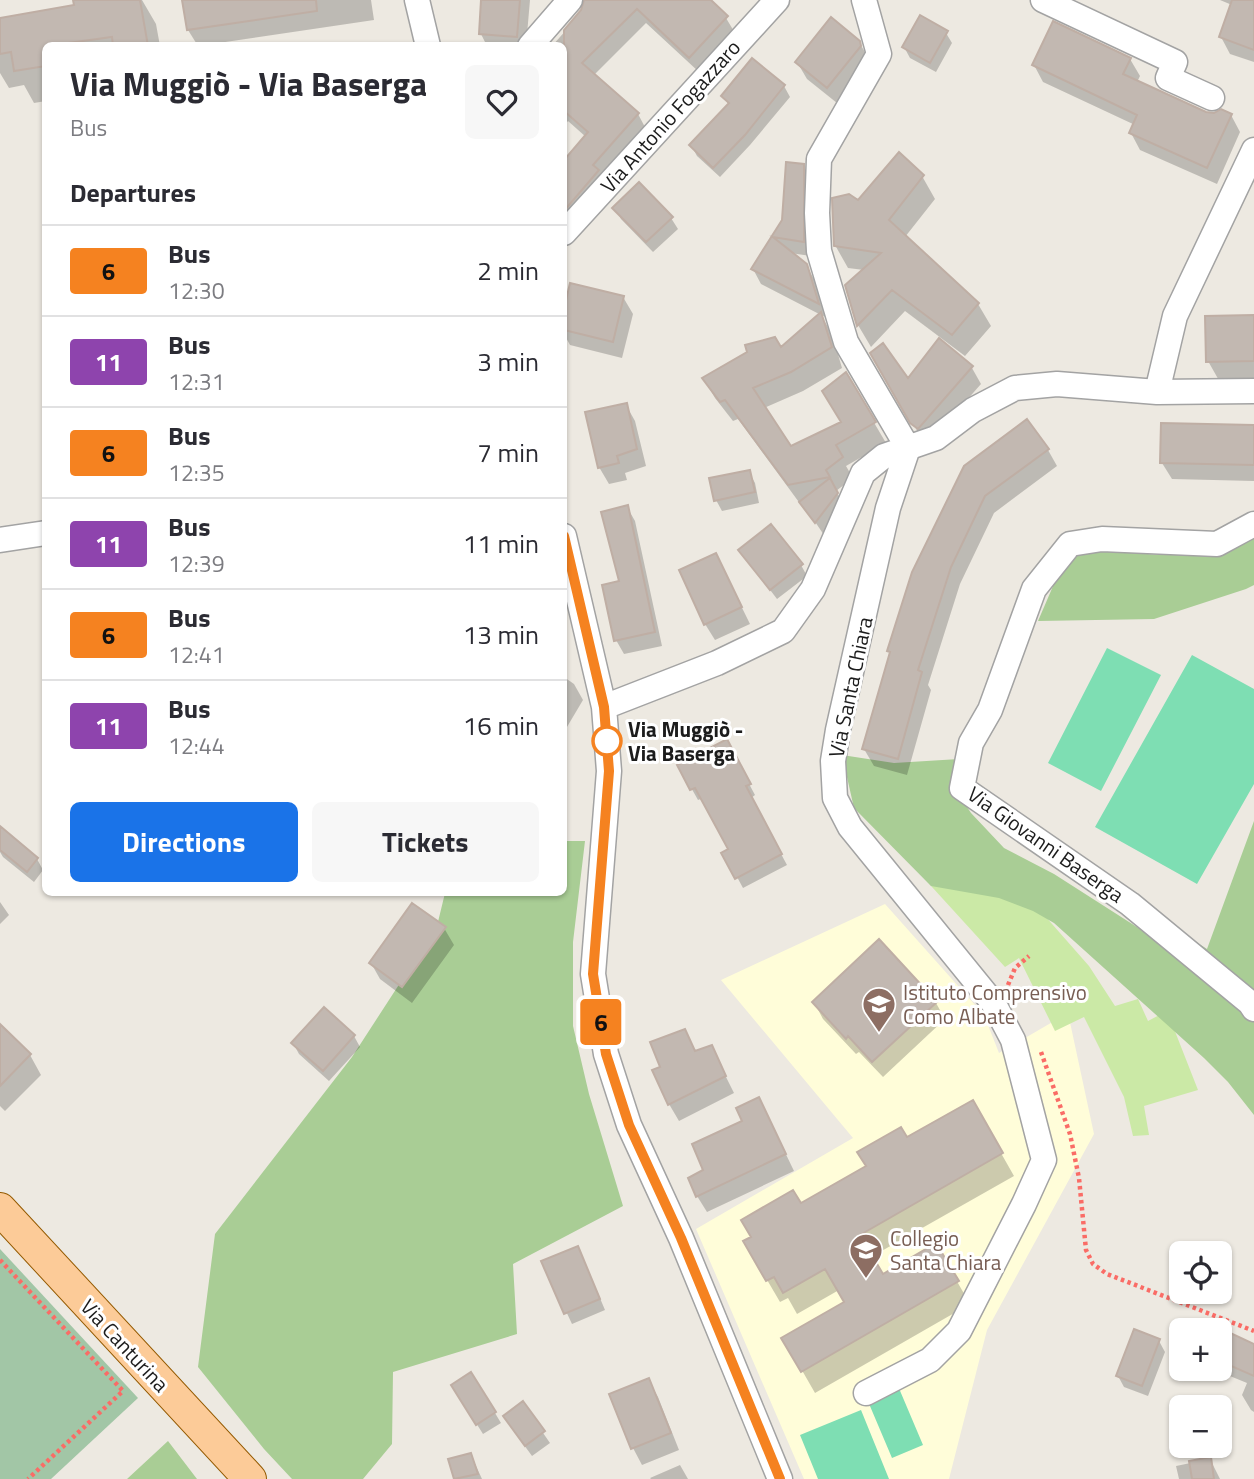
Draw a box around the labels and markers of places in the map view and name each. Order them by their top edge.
place label: Via Muggiò - Via Baserga [628,713,743,769]
marker: Via Muggiò - Via Baserga [592,726,622,756]
place label: Istituto Comprensivo Como Albate [903,976,1087,1032]
school or university icon: Istituto Comprensivo Como Albate [860,985,898,1034]
place label: Collegio Santa Chiara [890,1222,1002,1278]
school or university icon: Collegio Santa Chiara [847,1231,885,1280]

